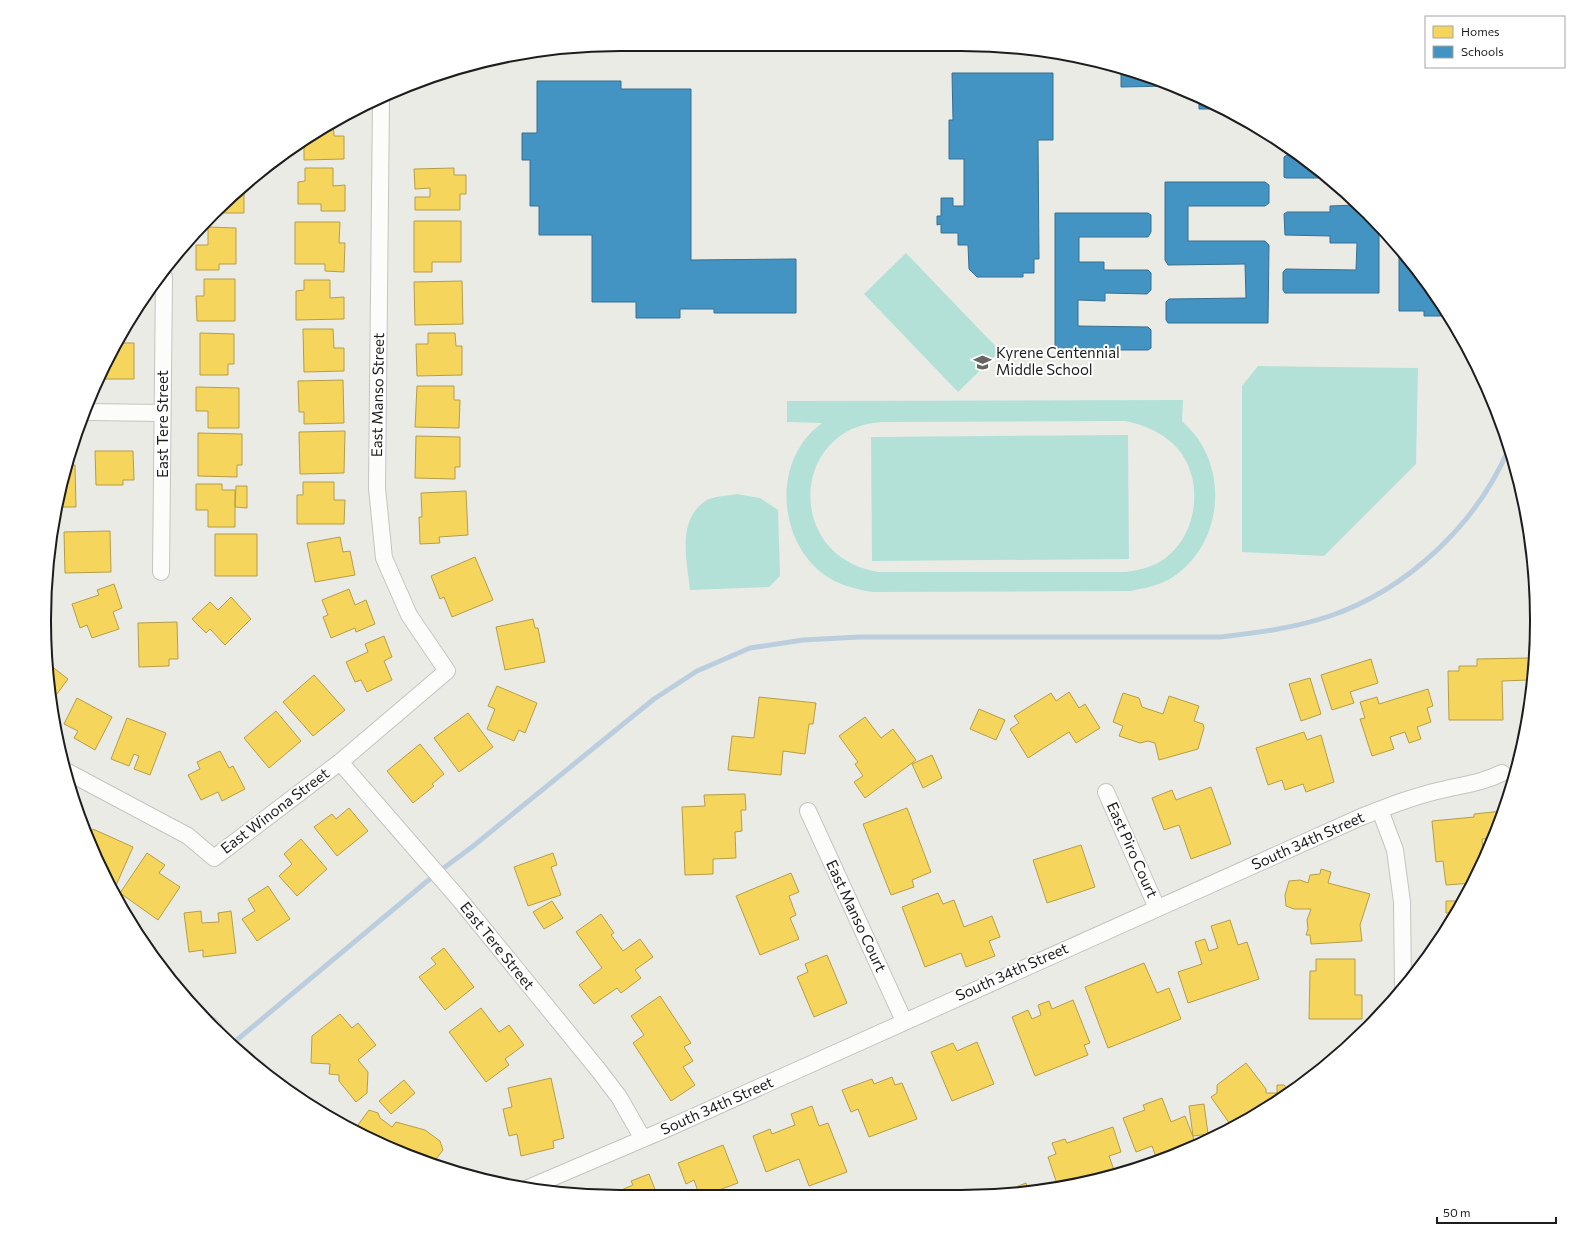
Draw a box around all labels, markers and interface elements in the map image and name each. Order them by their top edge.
legend [1425,16,1565,68]
text: Homes [1461,24,1499,38]
text: Schools [1461,44,1504,58]
street label: East Manso Street [367,333,387,457]
place label: Kyrene Centennial Middle School [996,343,1120,378]
school or university icon: Kyrene Centennial Middle School [973,352,993,372]
street label: East Tere Street [153,370,171,478]
street label: East Winona Street [217,764,332,857]
street label: East Piro Court [1104,799,1162,900]
street label: South 34th Street [1249,807,1367,873]
street label: East Manso Court [823,857,891,974]
street label: East Tere Street [457,898,539,993]
street label: South 34th Street [953,938,1071,1004]
street label: South 34th Street [658,1072,776,1138]
scale bar [1437,1199,1556,1225]
text: 50 m [1443,1205,1471,1219]

